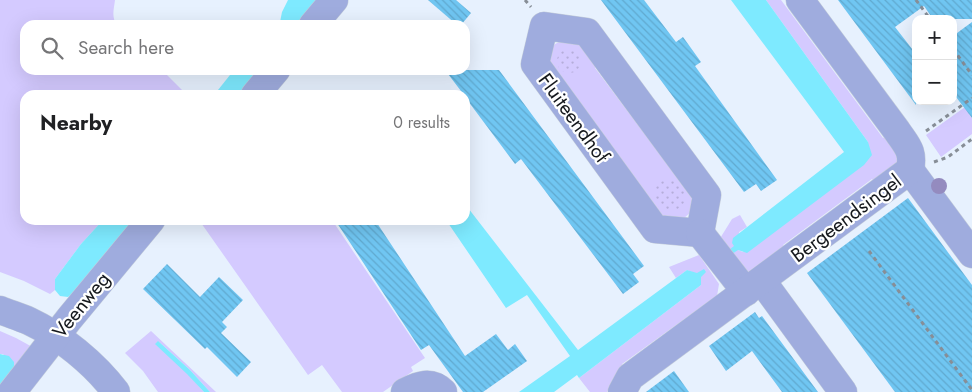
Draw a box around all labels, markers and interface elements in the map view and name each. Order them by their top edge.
map controls [912,15,957,105]
button: + [912,15,957,60]
search box [20,20,470,75]
icon: search [38,34,66,62]
text: Search here [78,34,174,61]
button: − [912,60,957,105]
street label: Fluiteendhof [531,67,617,170]
text: Nearby [40,108,112,138]
text: 0 results [393,111,450,134]
street label: Bergeendsingel [785,167,908,270]
street label: Veenweg [46,266,117,345]

